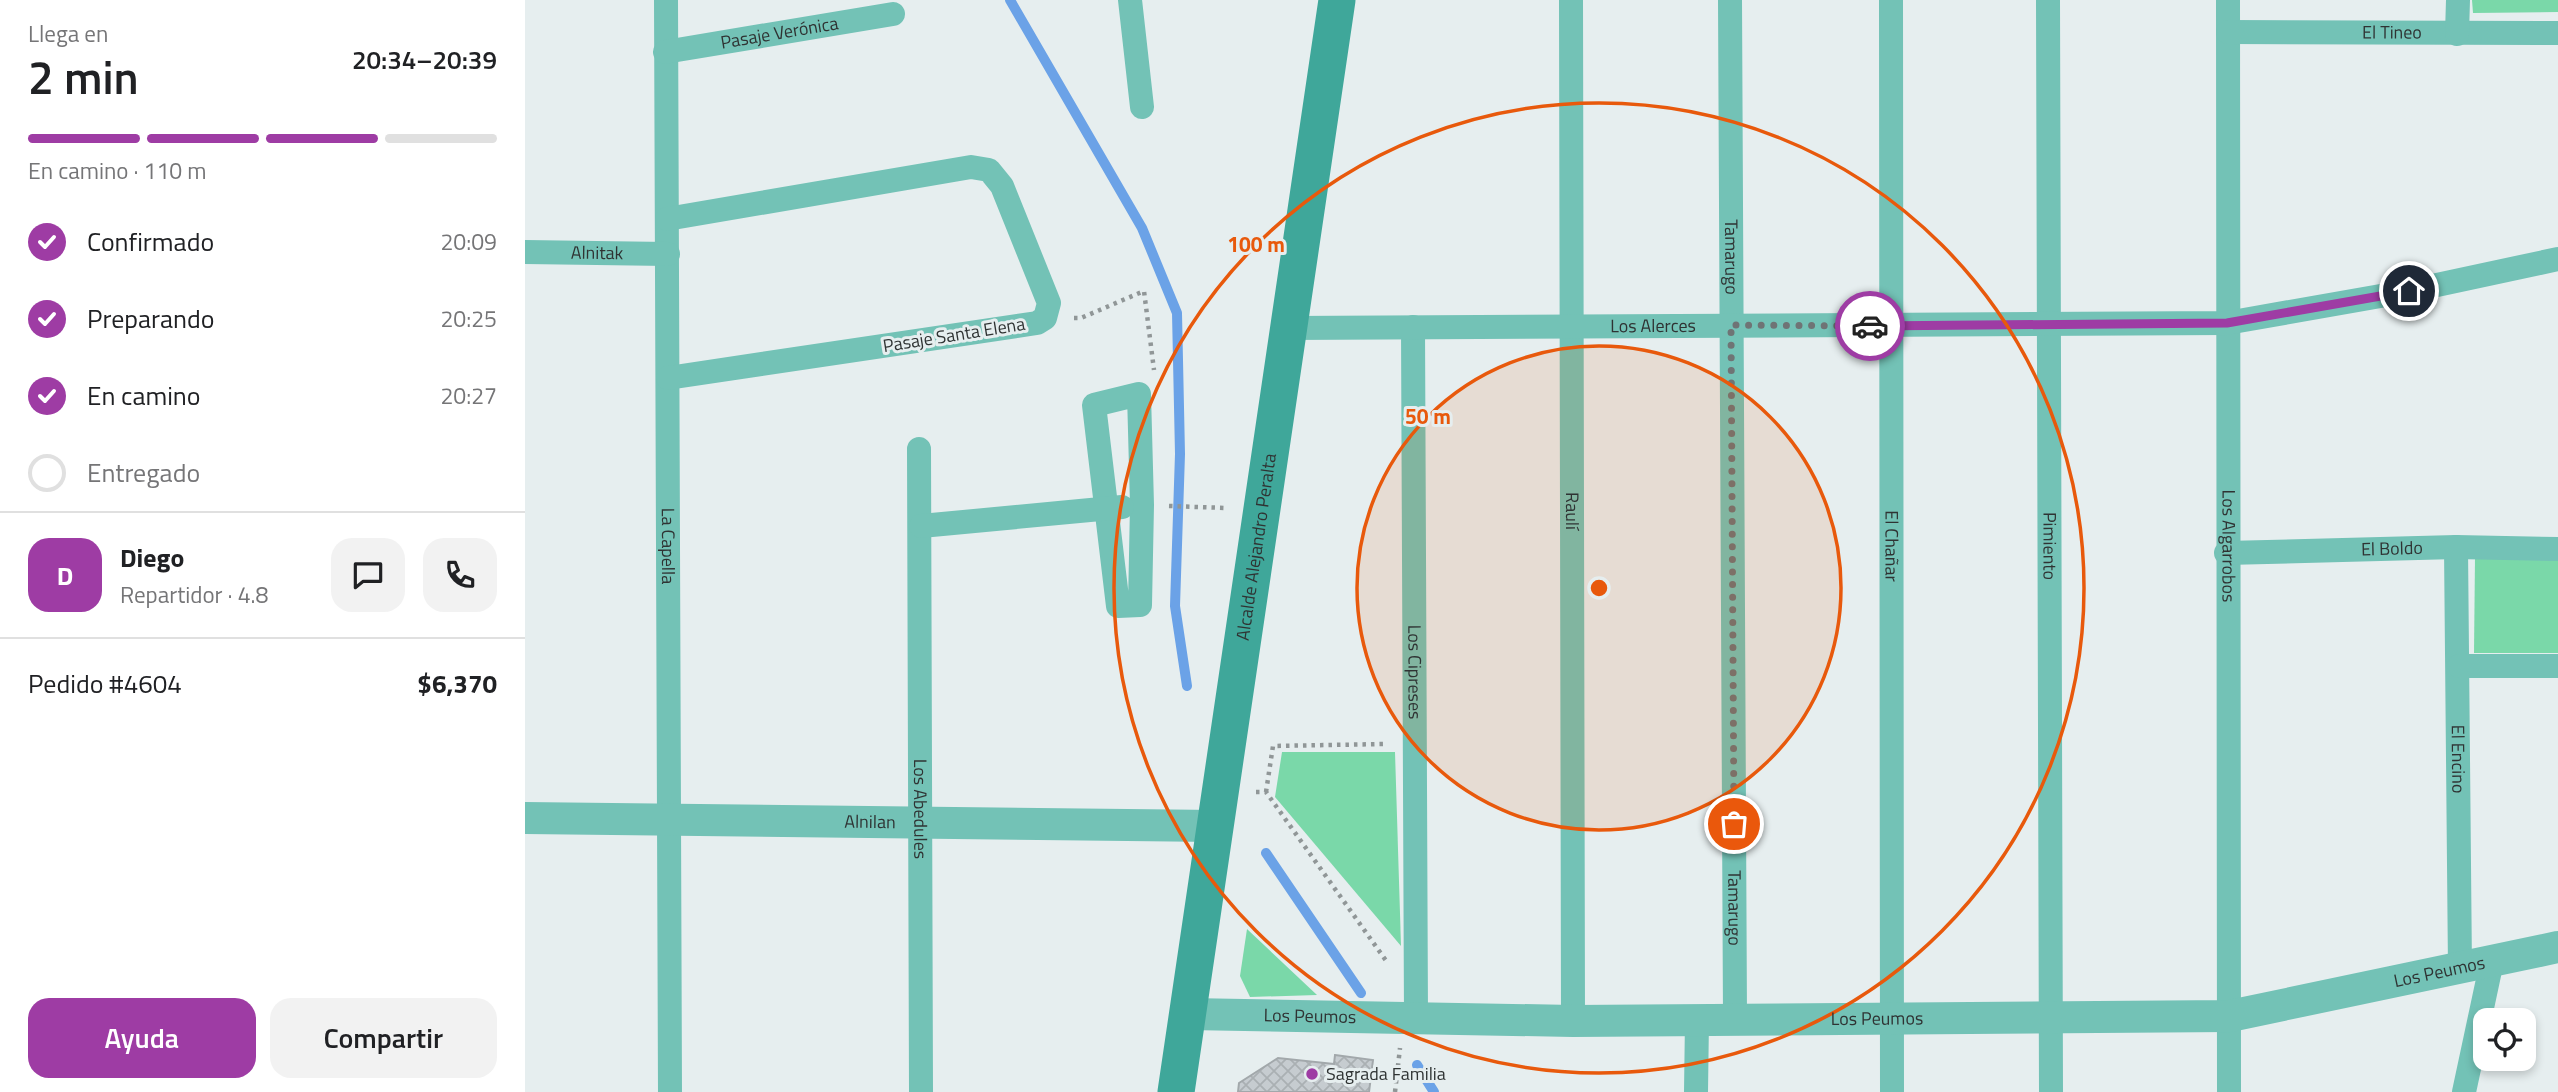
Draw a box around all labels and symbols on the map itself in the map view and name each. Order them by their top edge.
street label: Pasaje Verónica [718,9,840,56]
street label: El Tineo [2362,18,2422,46]
street label: Tamarugo [1718,219,1745,295]
text: 100 m [1227,228,1285,260]
street label: Alnitak [571,239,624,266]
pin [2379,261,2439,321]
courier [1835,291,1905,361]
street label: Pasaje Santa Elena [881,310,1027,359]
street label: Los Alerces [1610,312,1696,339]
text: 50 m [1405,400,1451,432]
street label: Alcalde Alejandro Peralta [1229,451,1283,642]
street label: Los Algarrobos [2215,490,2243,602]
street label: Raulí [1559,492,1586,532]
street label: La Capella [655,508,682,584]
street label: El Chañar [1878,510,1906,582]
street label: Pimiento [2036,512,2064,580]
street label: El Boldo [2361,534,2423,562]
centre of rings [1587,576,1611,600]
street label: Los Cipreses [1401,625,1429,719]
street label: El Encino [2445,724,2472,793]
street label: Los Abedules [907,759,934,859]
pin [1704,794,1764,854]
street label: Alnilan [844,808,896,835]
street label: Tamarugo [1721,870,1749,946]
street label: Los Peumos [2391,949,2487,994]
street label: Los Peumos [1263,1001,1357,1030]
street label: Los Peumos [1831,1004,1923,1032]
place label: Sagrada Familia [1326,1060,1446,1087]
marker: Sagrada Familia [1304,1066,1320,1082]

